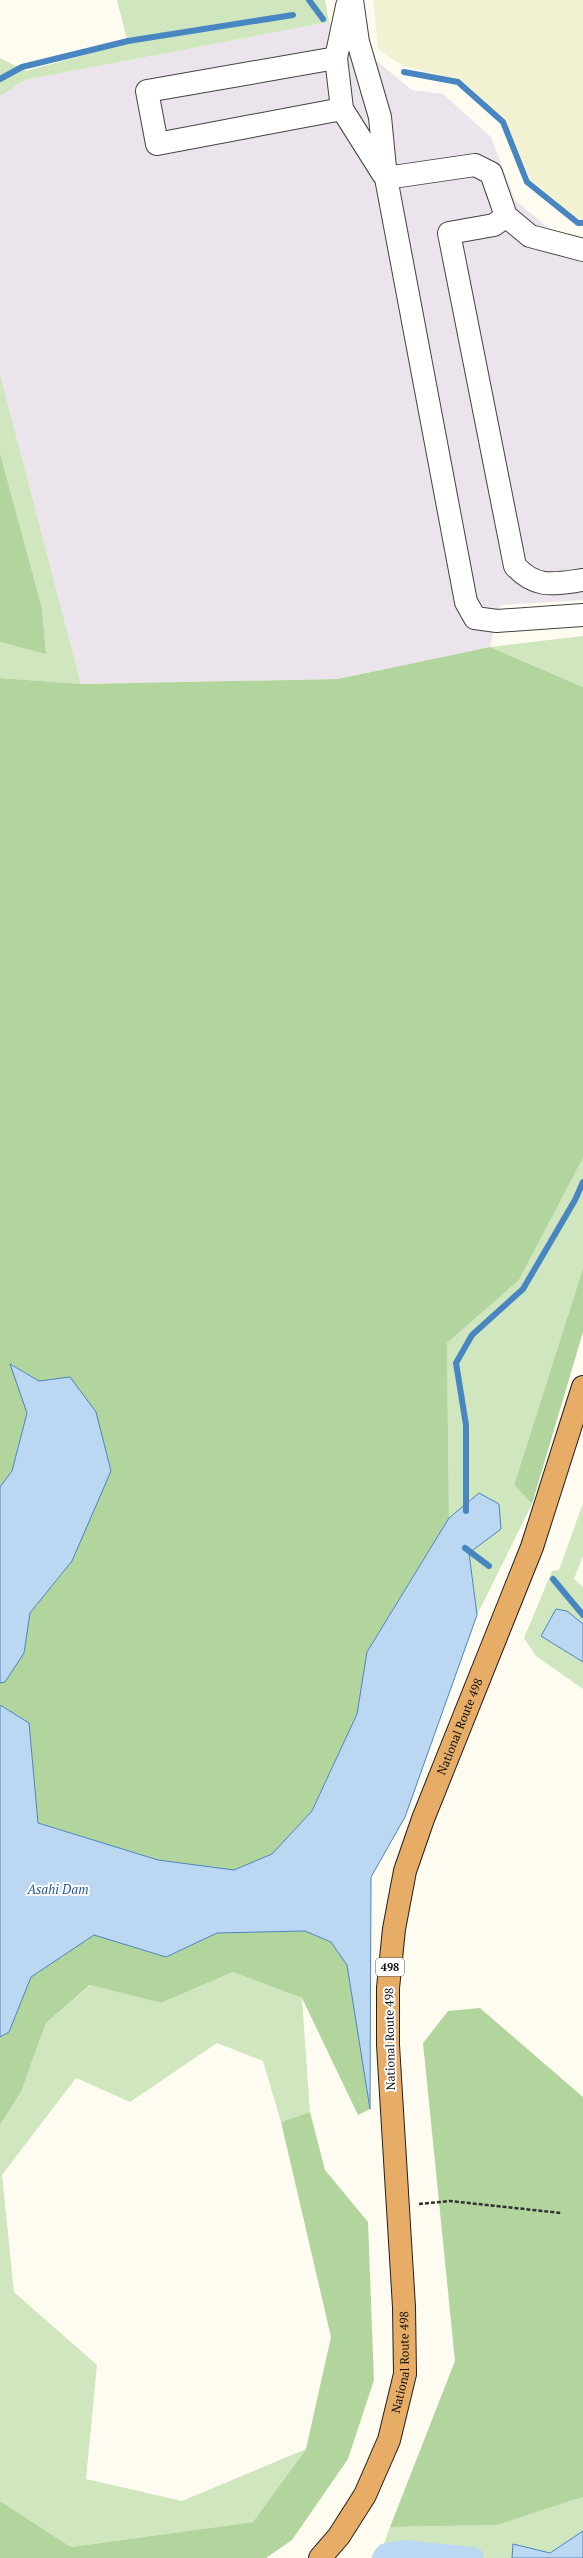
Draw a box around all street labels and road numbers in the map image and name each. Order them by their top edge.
street label: National Route 498 [433,1676,486,1777]
road number: 498 [376,1958,404,1976]
street label: National Route 498 [381,1987,398,2091]
street label: National Route 498 [388,2311,412,2415]

